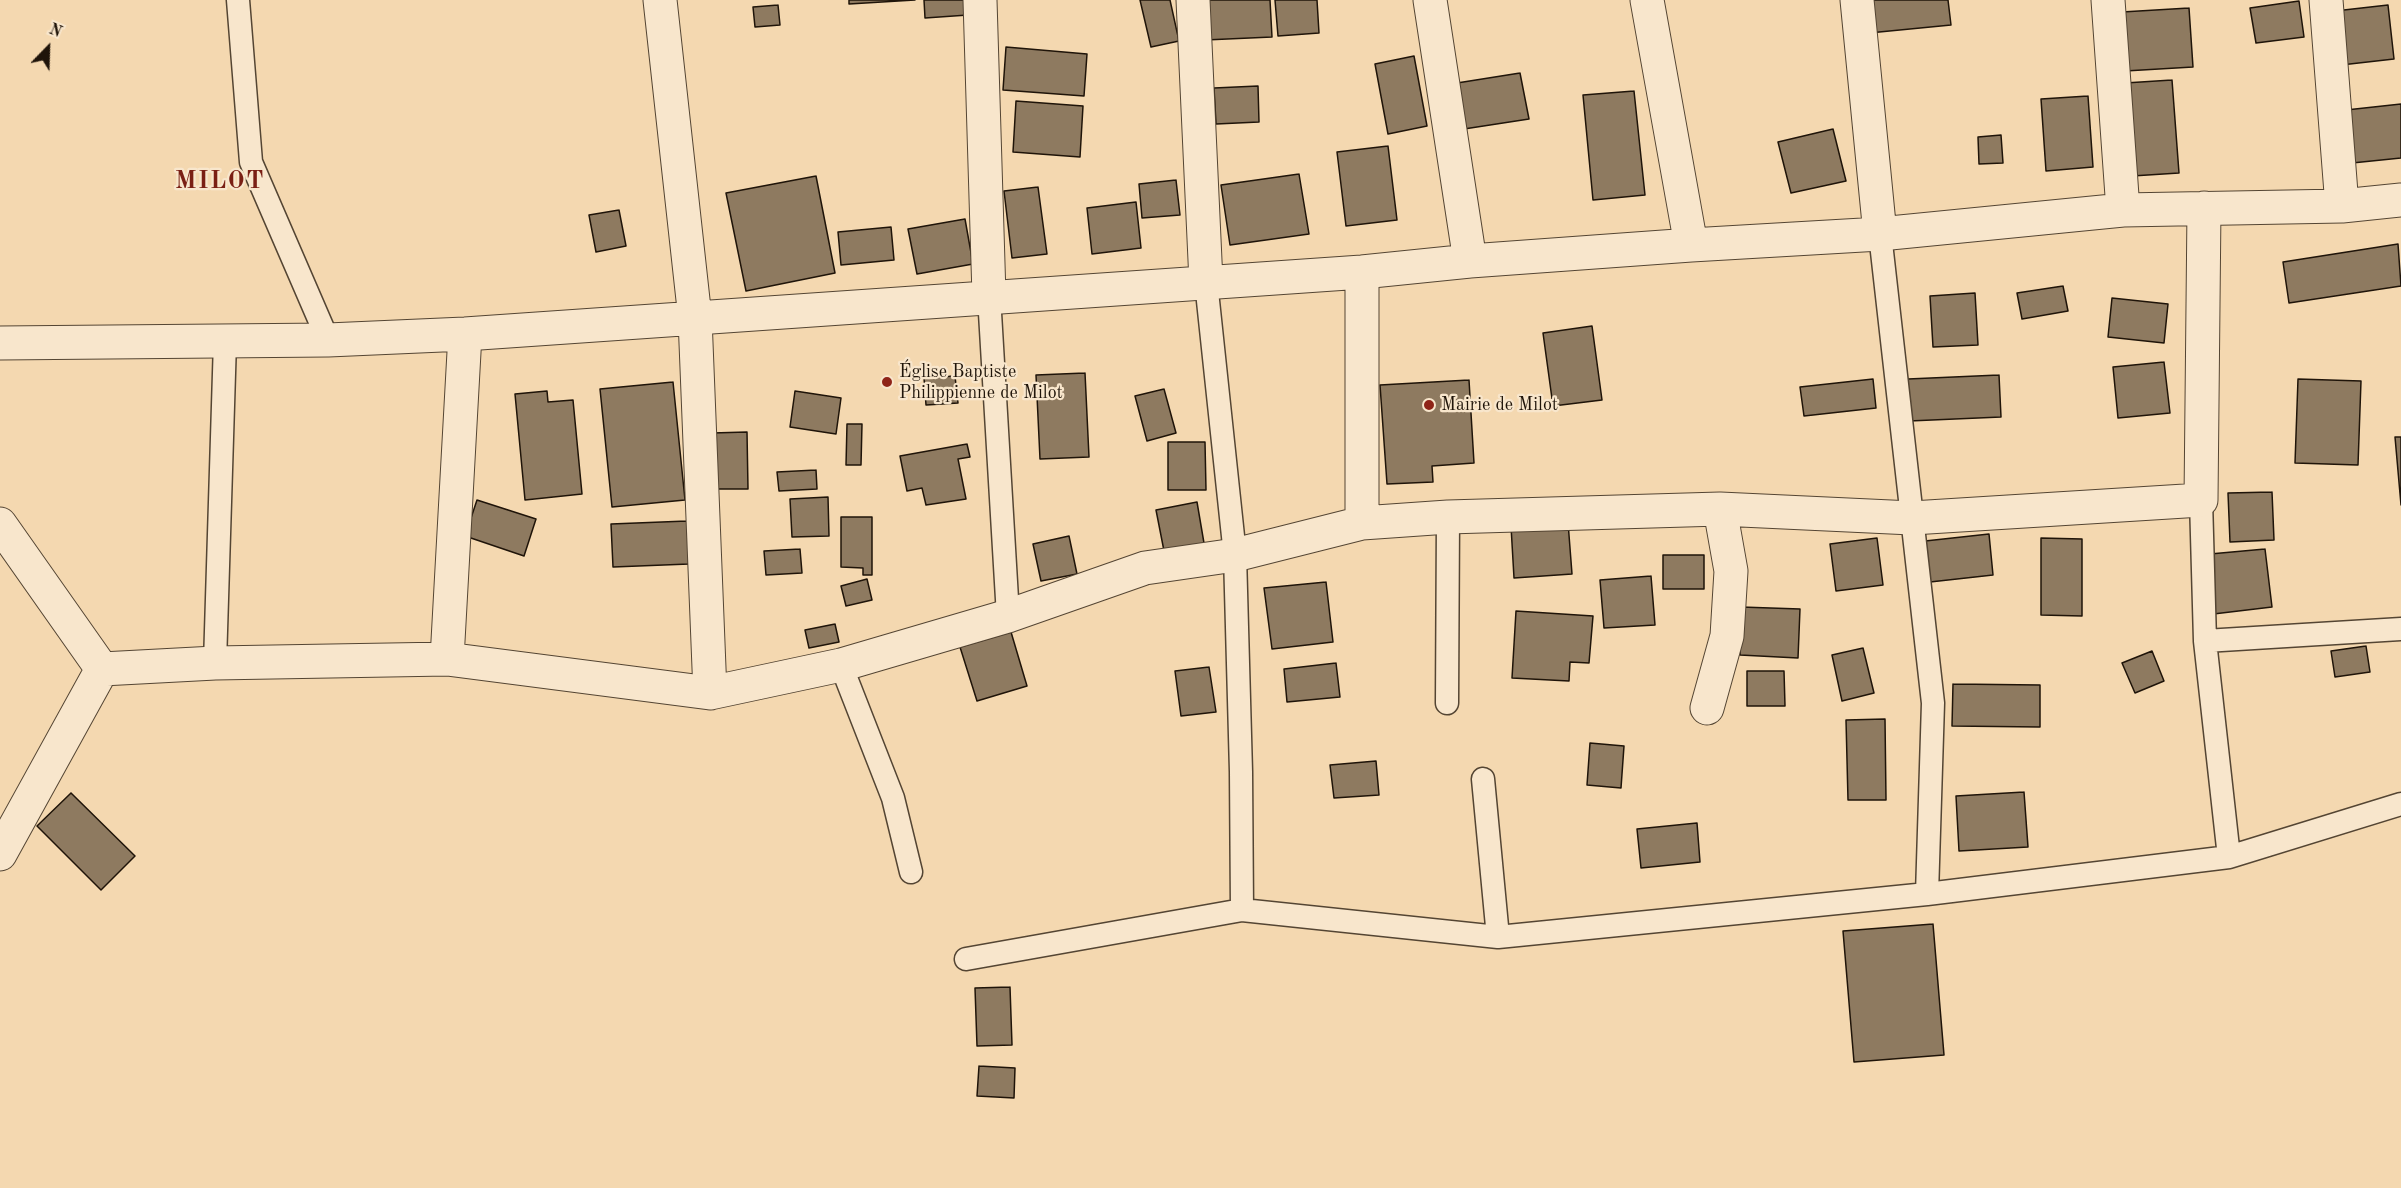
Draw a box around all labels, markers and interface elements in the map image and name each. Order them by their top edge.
north arrow [18,18,78,78]
text: N [46,22,64,41]
district label: MILOT [175,168,265,196]
place label: Église Baptiste Philippienne de Milot [899,361,1063,404]
marker: Église Baptiste Philippienne de Milot [880,375,894,389]
place label: Mairie de Milot [1441,394,1558,416]
marker: Mairie de Milot [1422,398,1436,412]

